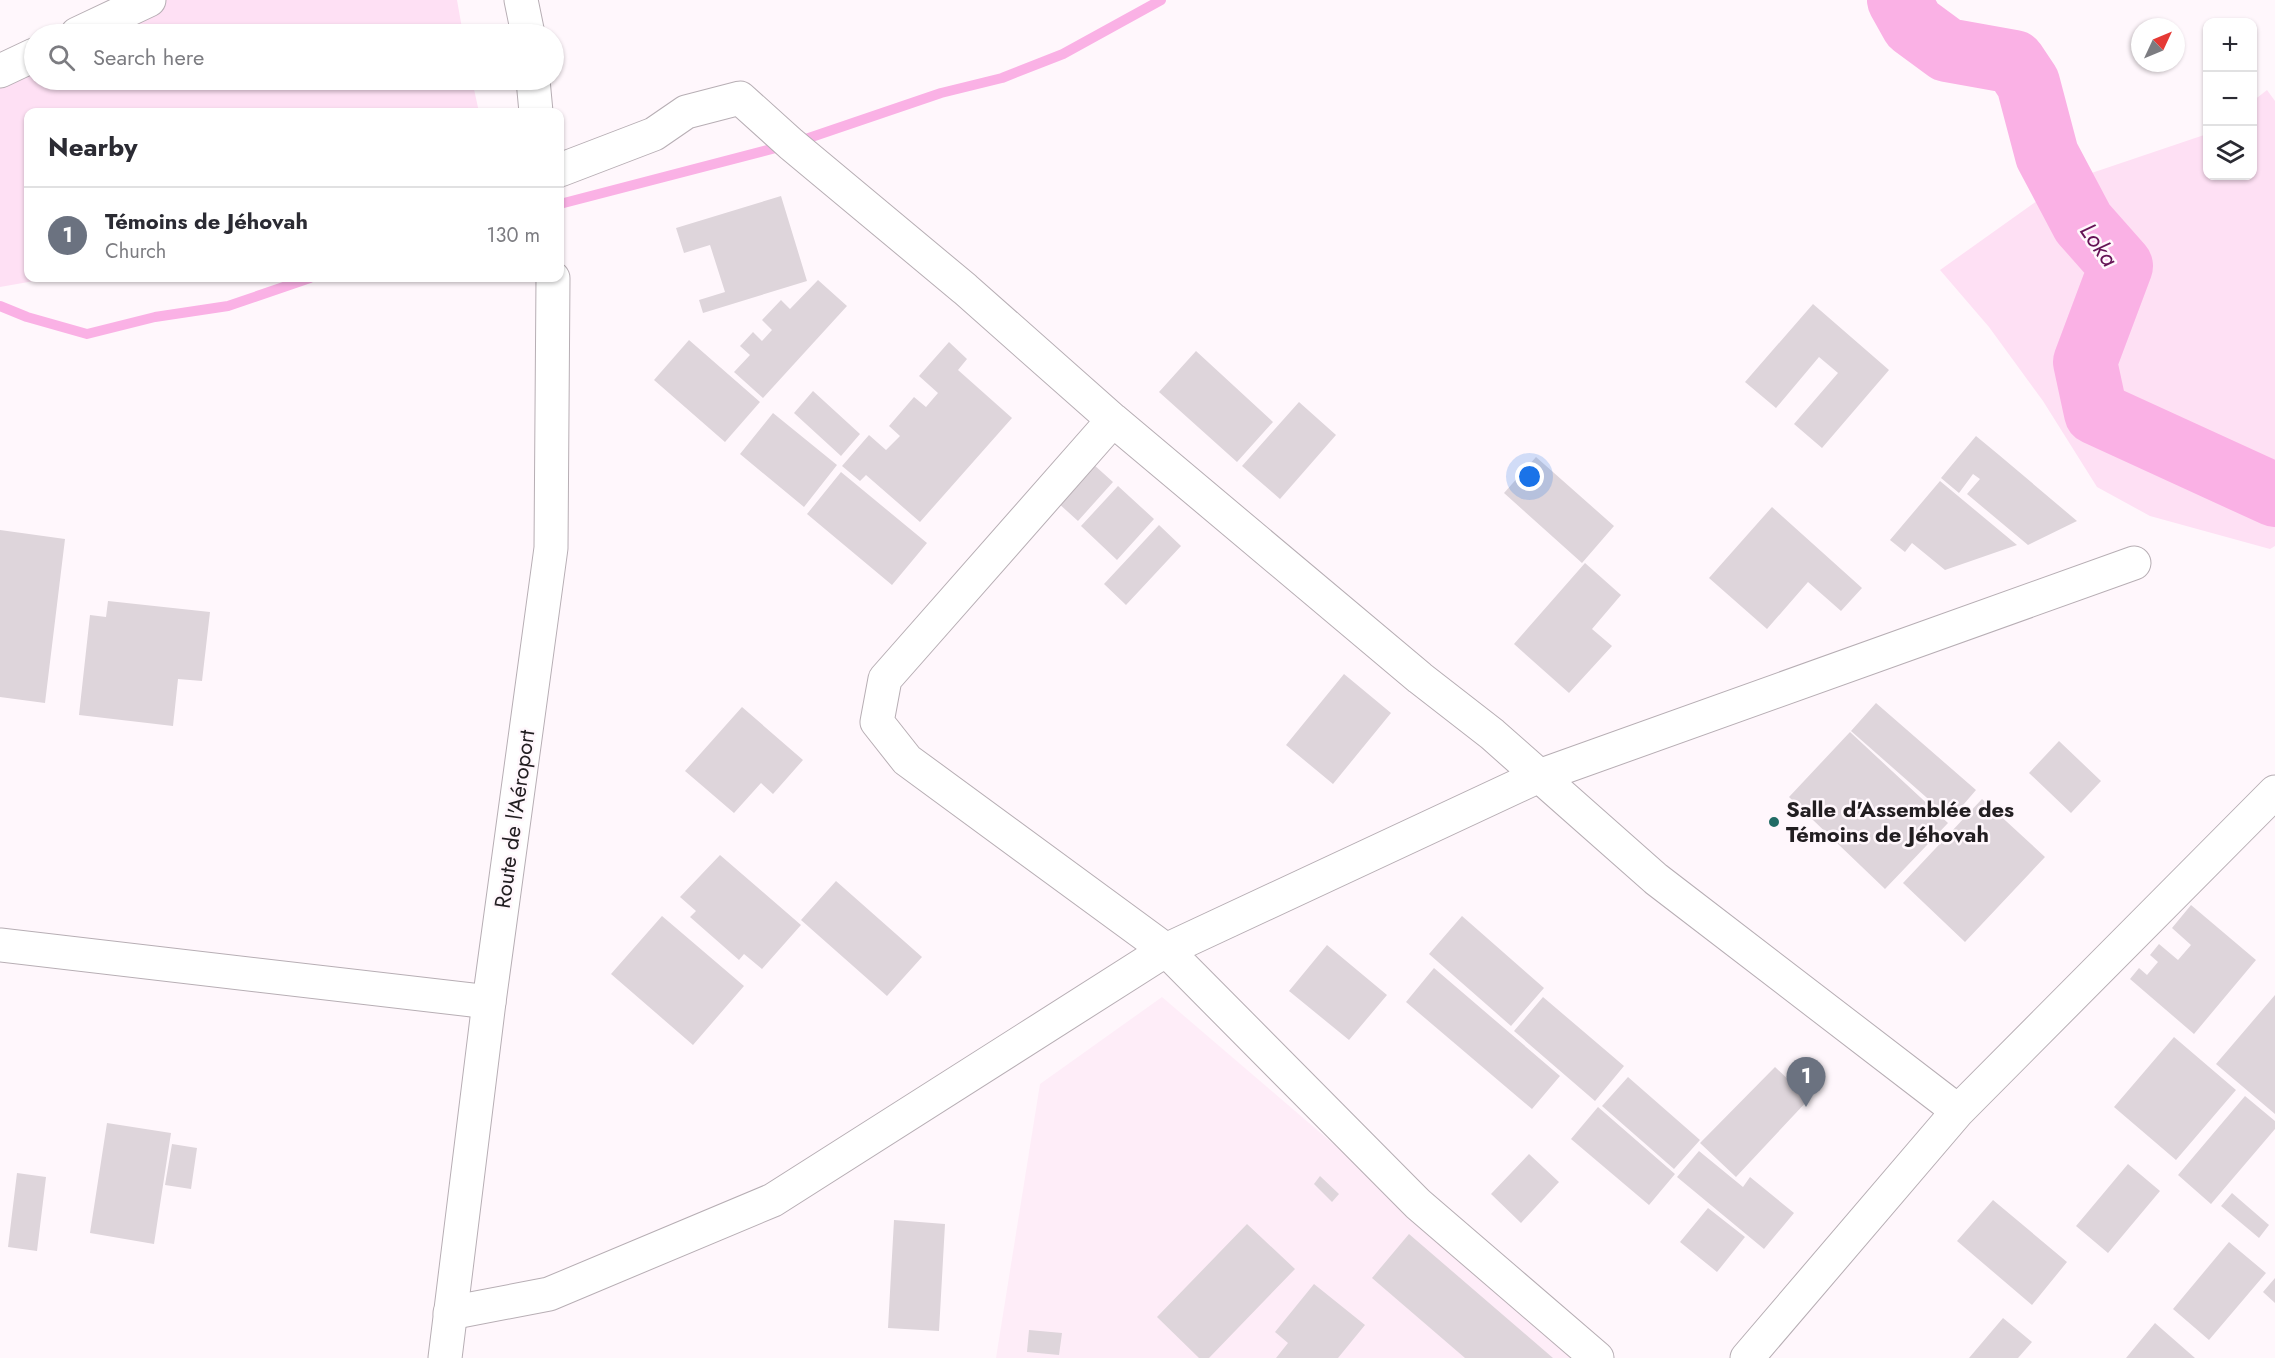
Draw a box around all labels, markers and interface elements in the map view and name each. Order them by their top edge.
north arrow [2131,18,2185,72]
map controls [2203,18,2257,180]
button: + [2203,18,2257,72]
search box [24,24,564,90]
icon: search [45,41,78,74]
text: Search here [93,41,204,73]
button: − [2203,72,2257,126]
button: layers [2203,126,2257,180]
text: Nearby [48,128,137,166]
text: Témoins de Jéhovah [105,205,308,237]
water label: Loka [2072,216,2127,274]
text: 1 [62,221,73,250]
text: 130 m [486,221,540,250]
text: Church [105,237,166,266]
your location [1515,462,1544,491]
street label: Route de l'Aéroport [486,727,542,910]
place label: Salle d'Assemblée des Témoins de Jéhovah [1786,793,2014,850]
marker: Salle d'Assemblée des Témoins de Jéhovah [1767,815,1781,829]
pin: 1 [1786,1058,1826,1107]

